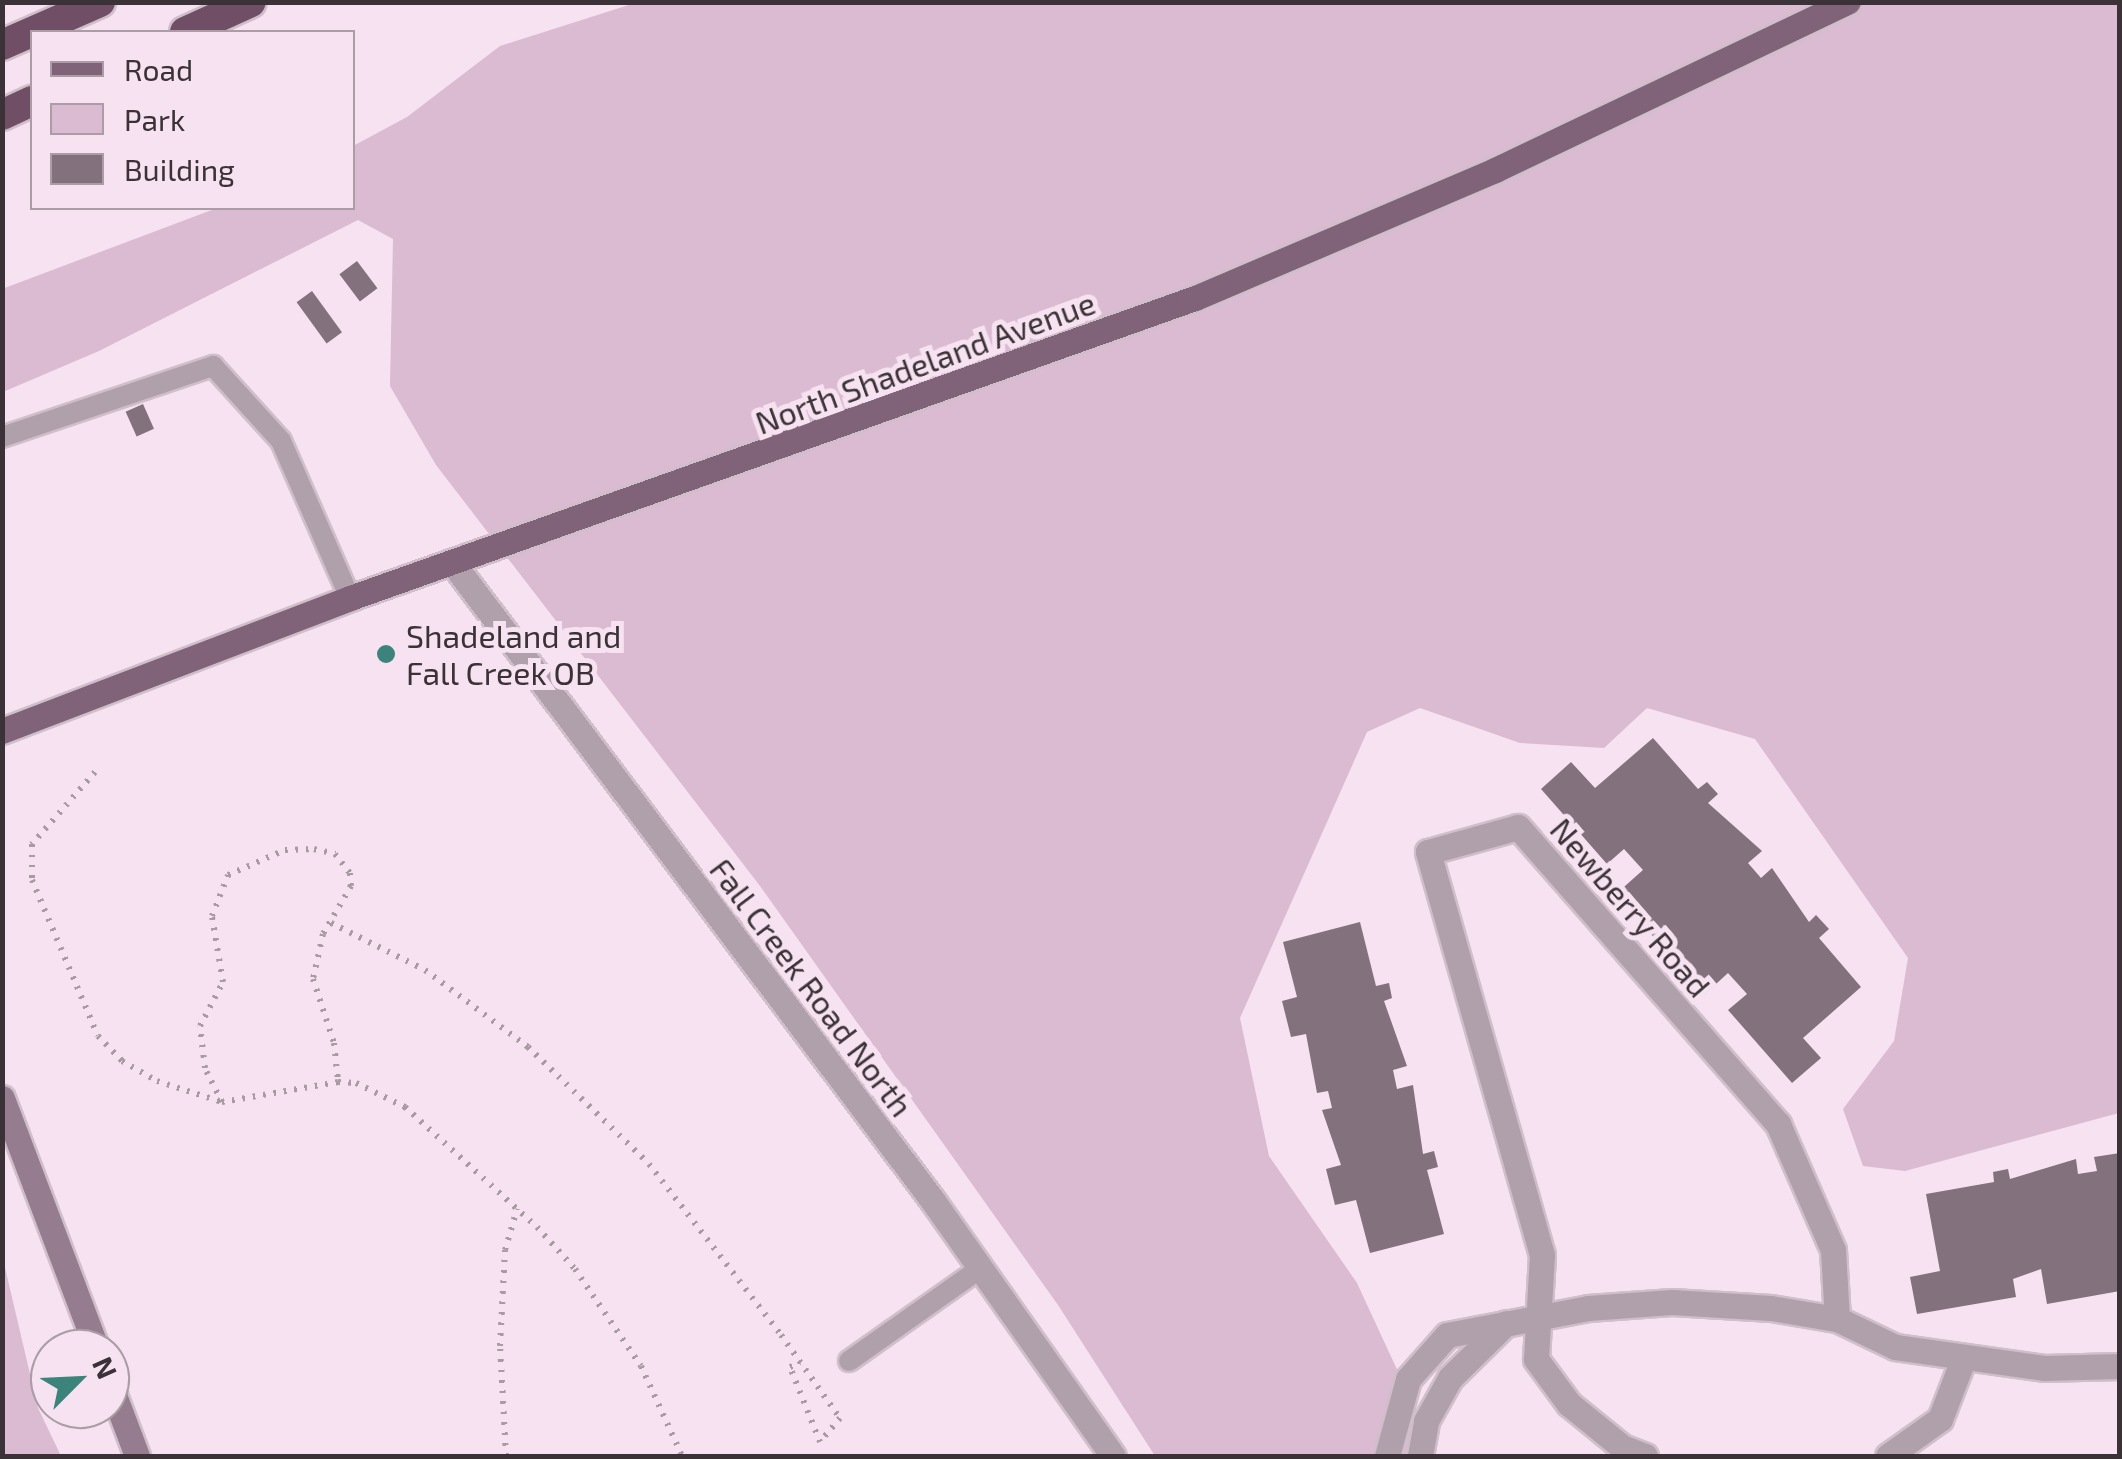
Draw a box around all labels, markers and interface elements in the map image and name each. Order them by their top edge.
legend [30,30,355,210]
text: Road [124,51,193,87]
text: Park [124,101,185,137]
text: Building [124,151,235,187]
street label: North Shadeland Avenue [750,282,1100,442]
place label: Shadeland and Fall Creek OB [406,617,621,692]
marker: Shadeland and Fall Creek OB [375,643,397,665]
street label: Newberry Road [1543,810,1719,1004]
street label: Fall Creek Road North [702,850,922,1124]
north arrow [30,1329,130,1429]
text: N [86,1351,125,1384]

